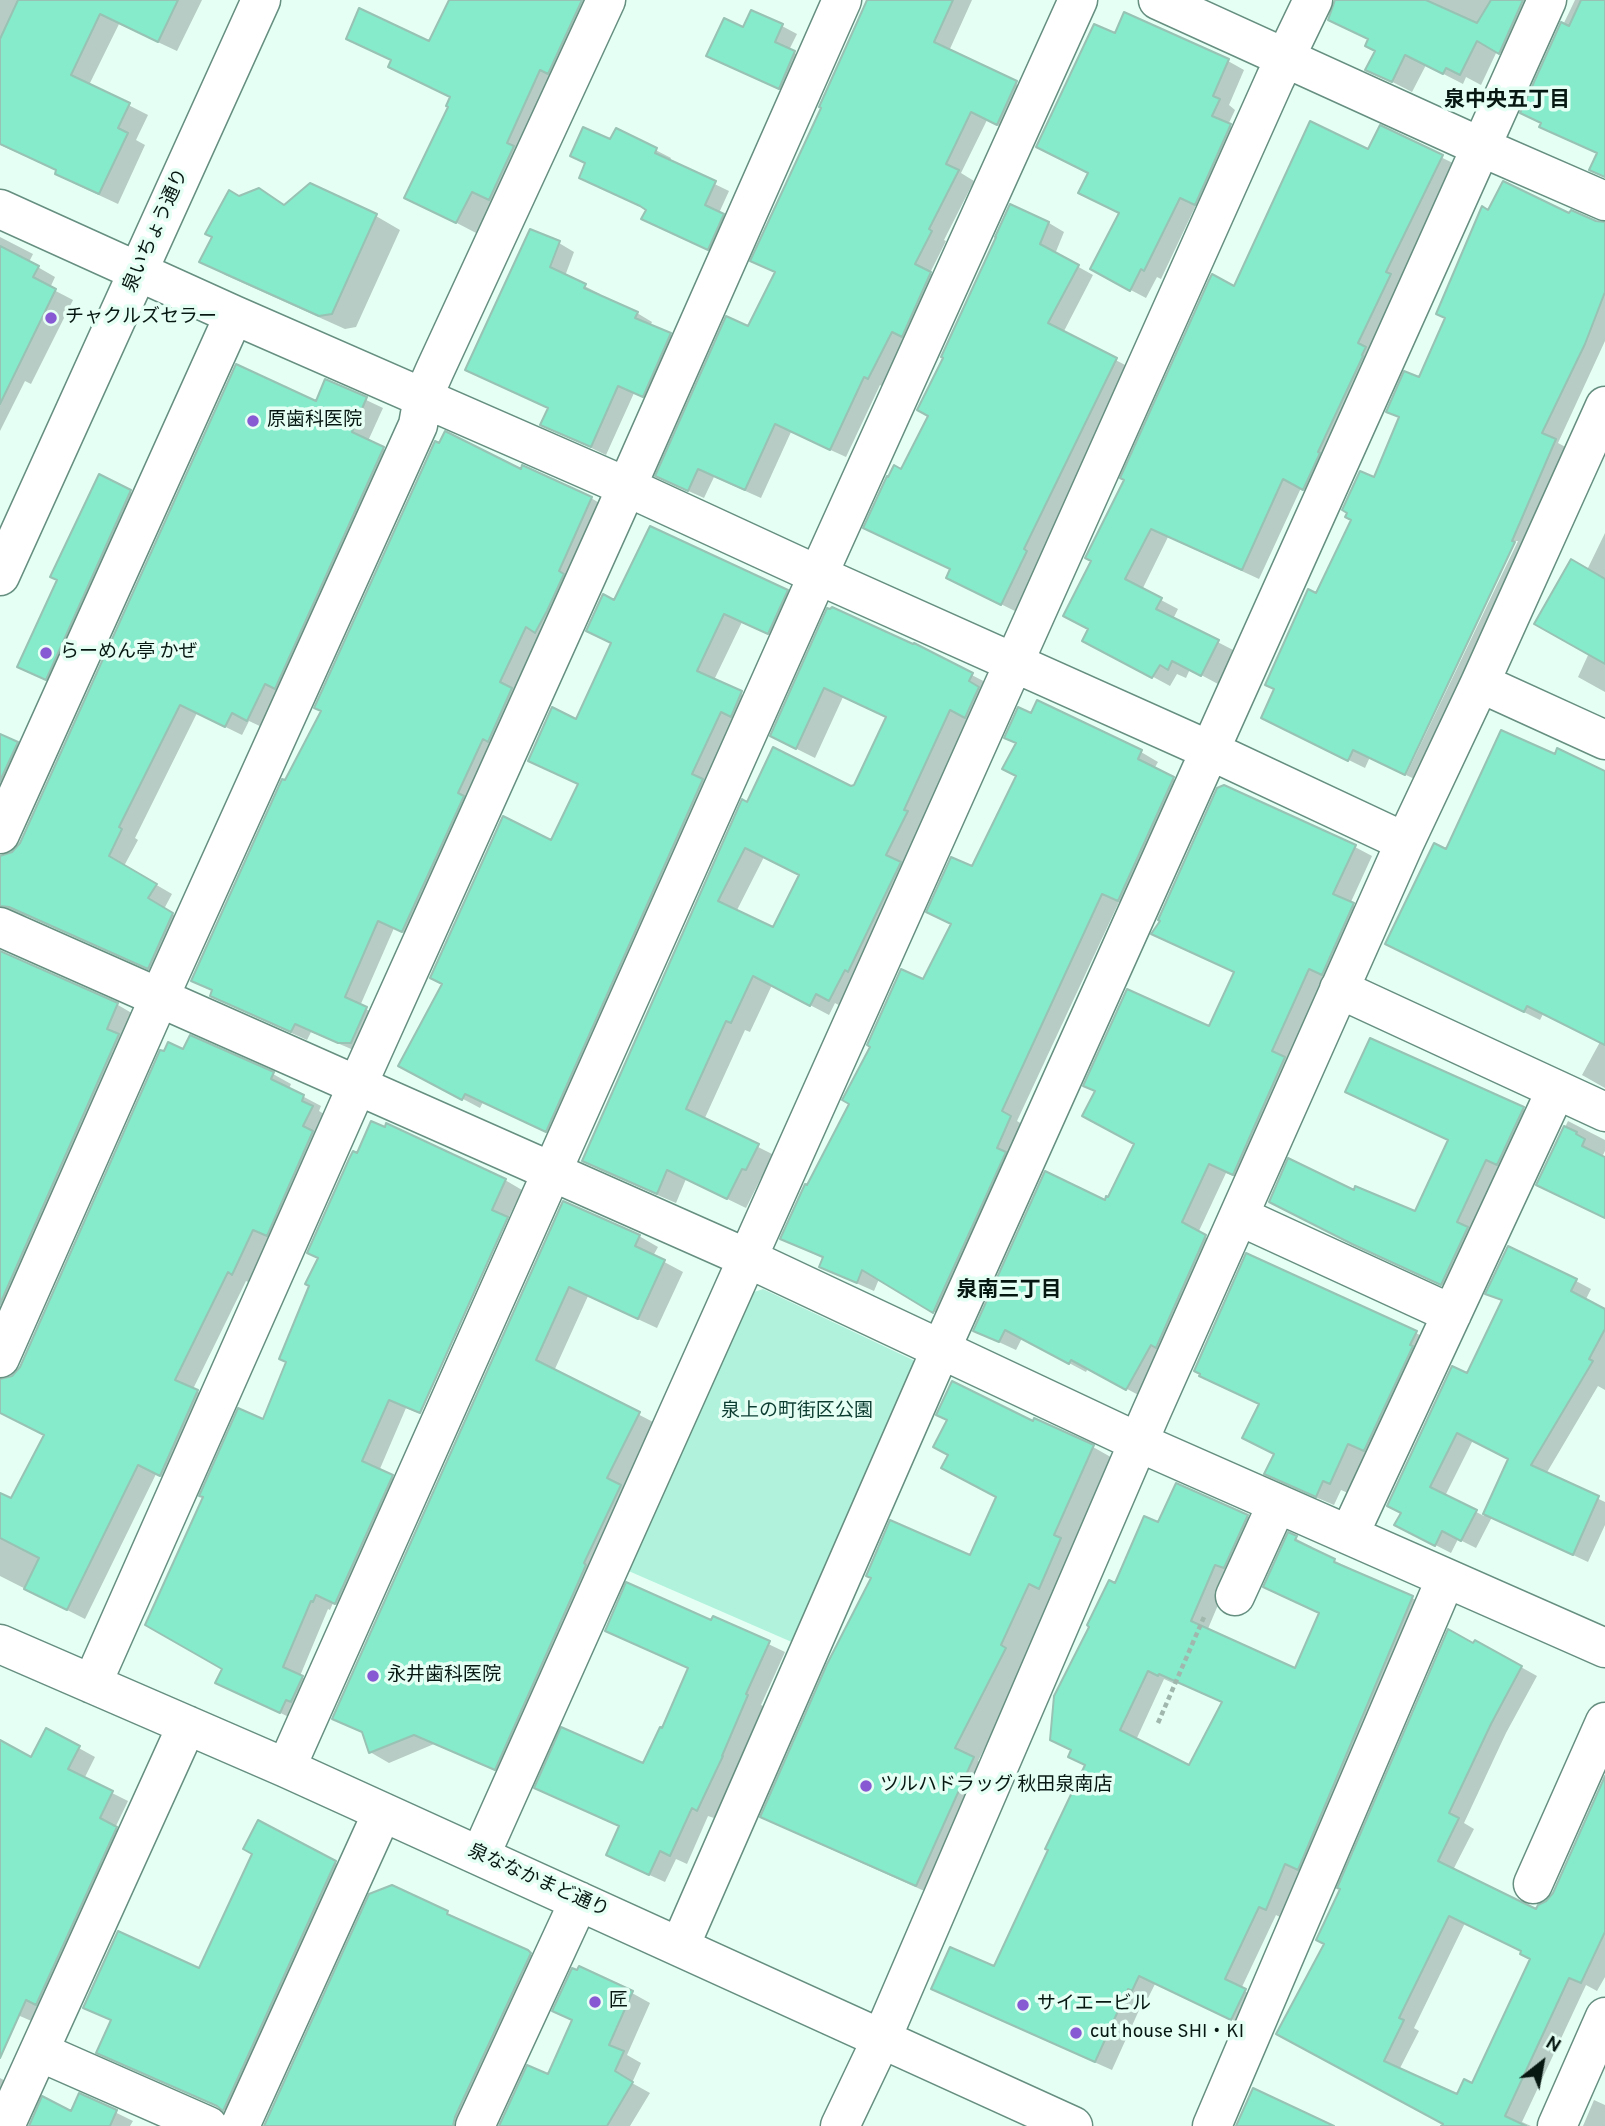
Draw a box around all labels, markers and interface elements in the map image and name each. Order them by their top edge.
district label: 泉中央五丁目 [1444,89,1570,115]
street label: 泉いちょう通り [120,166,194,296]
place label: チャクルズセラー [65,307,217,329]
marker: チャクルズセラー [43,310,59,326]
place label: 原歯科医院 [267,410,362,432]
marker: 原歯科医院 [245,413,261,429]
place label: らーめん亭 かぜ [60,642,197,664]
marker: らーめん亭 かぜ [38,645,54,661]
district label: 泉南三丁目 [957,1279,1061,1305]
park label: 泉上の町街区公園 [721,1401,873,1423]
place label: 永井歯科医院 [387,1665,501,1687]
marker: 永井歯科医院 [365,1668,381,1684]
place label: ツルハドラッグ 秋田泉南店 [880,1775,1112,1797]
marker: ツルハドラッグ 秋田泉南店 [858,1778,874,1794]
street label: 泉ななかまど通り [464,1841,612,1923]
place label: 匠 [609,1991,628,2013]
marker: 匠 [587,1994,603,2010]
place label: サイエービル [1037,1994,1151,2016]
marker: サイエービル [1015,1997,1031,2013]
place label: cut house SHI・KI [1090,2022,1244,2044]
marker: cut house SHI・KI [1068,2025,1084,2041]
north arrow [1507,2028,1577,2098]
text: N [1541,2031,1565,2059]

